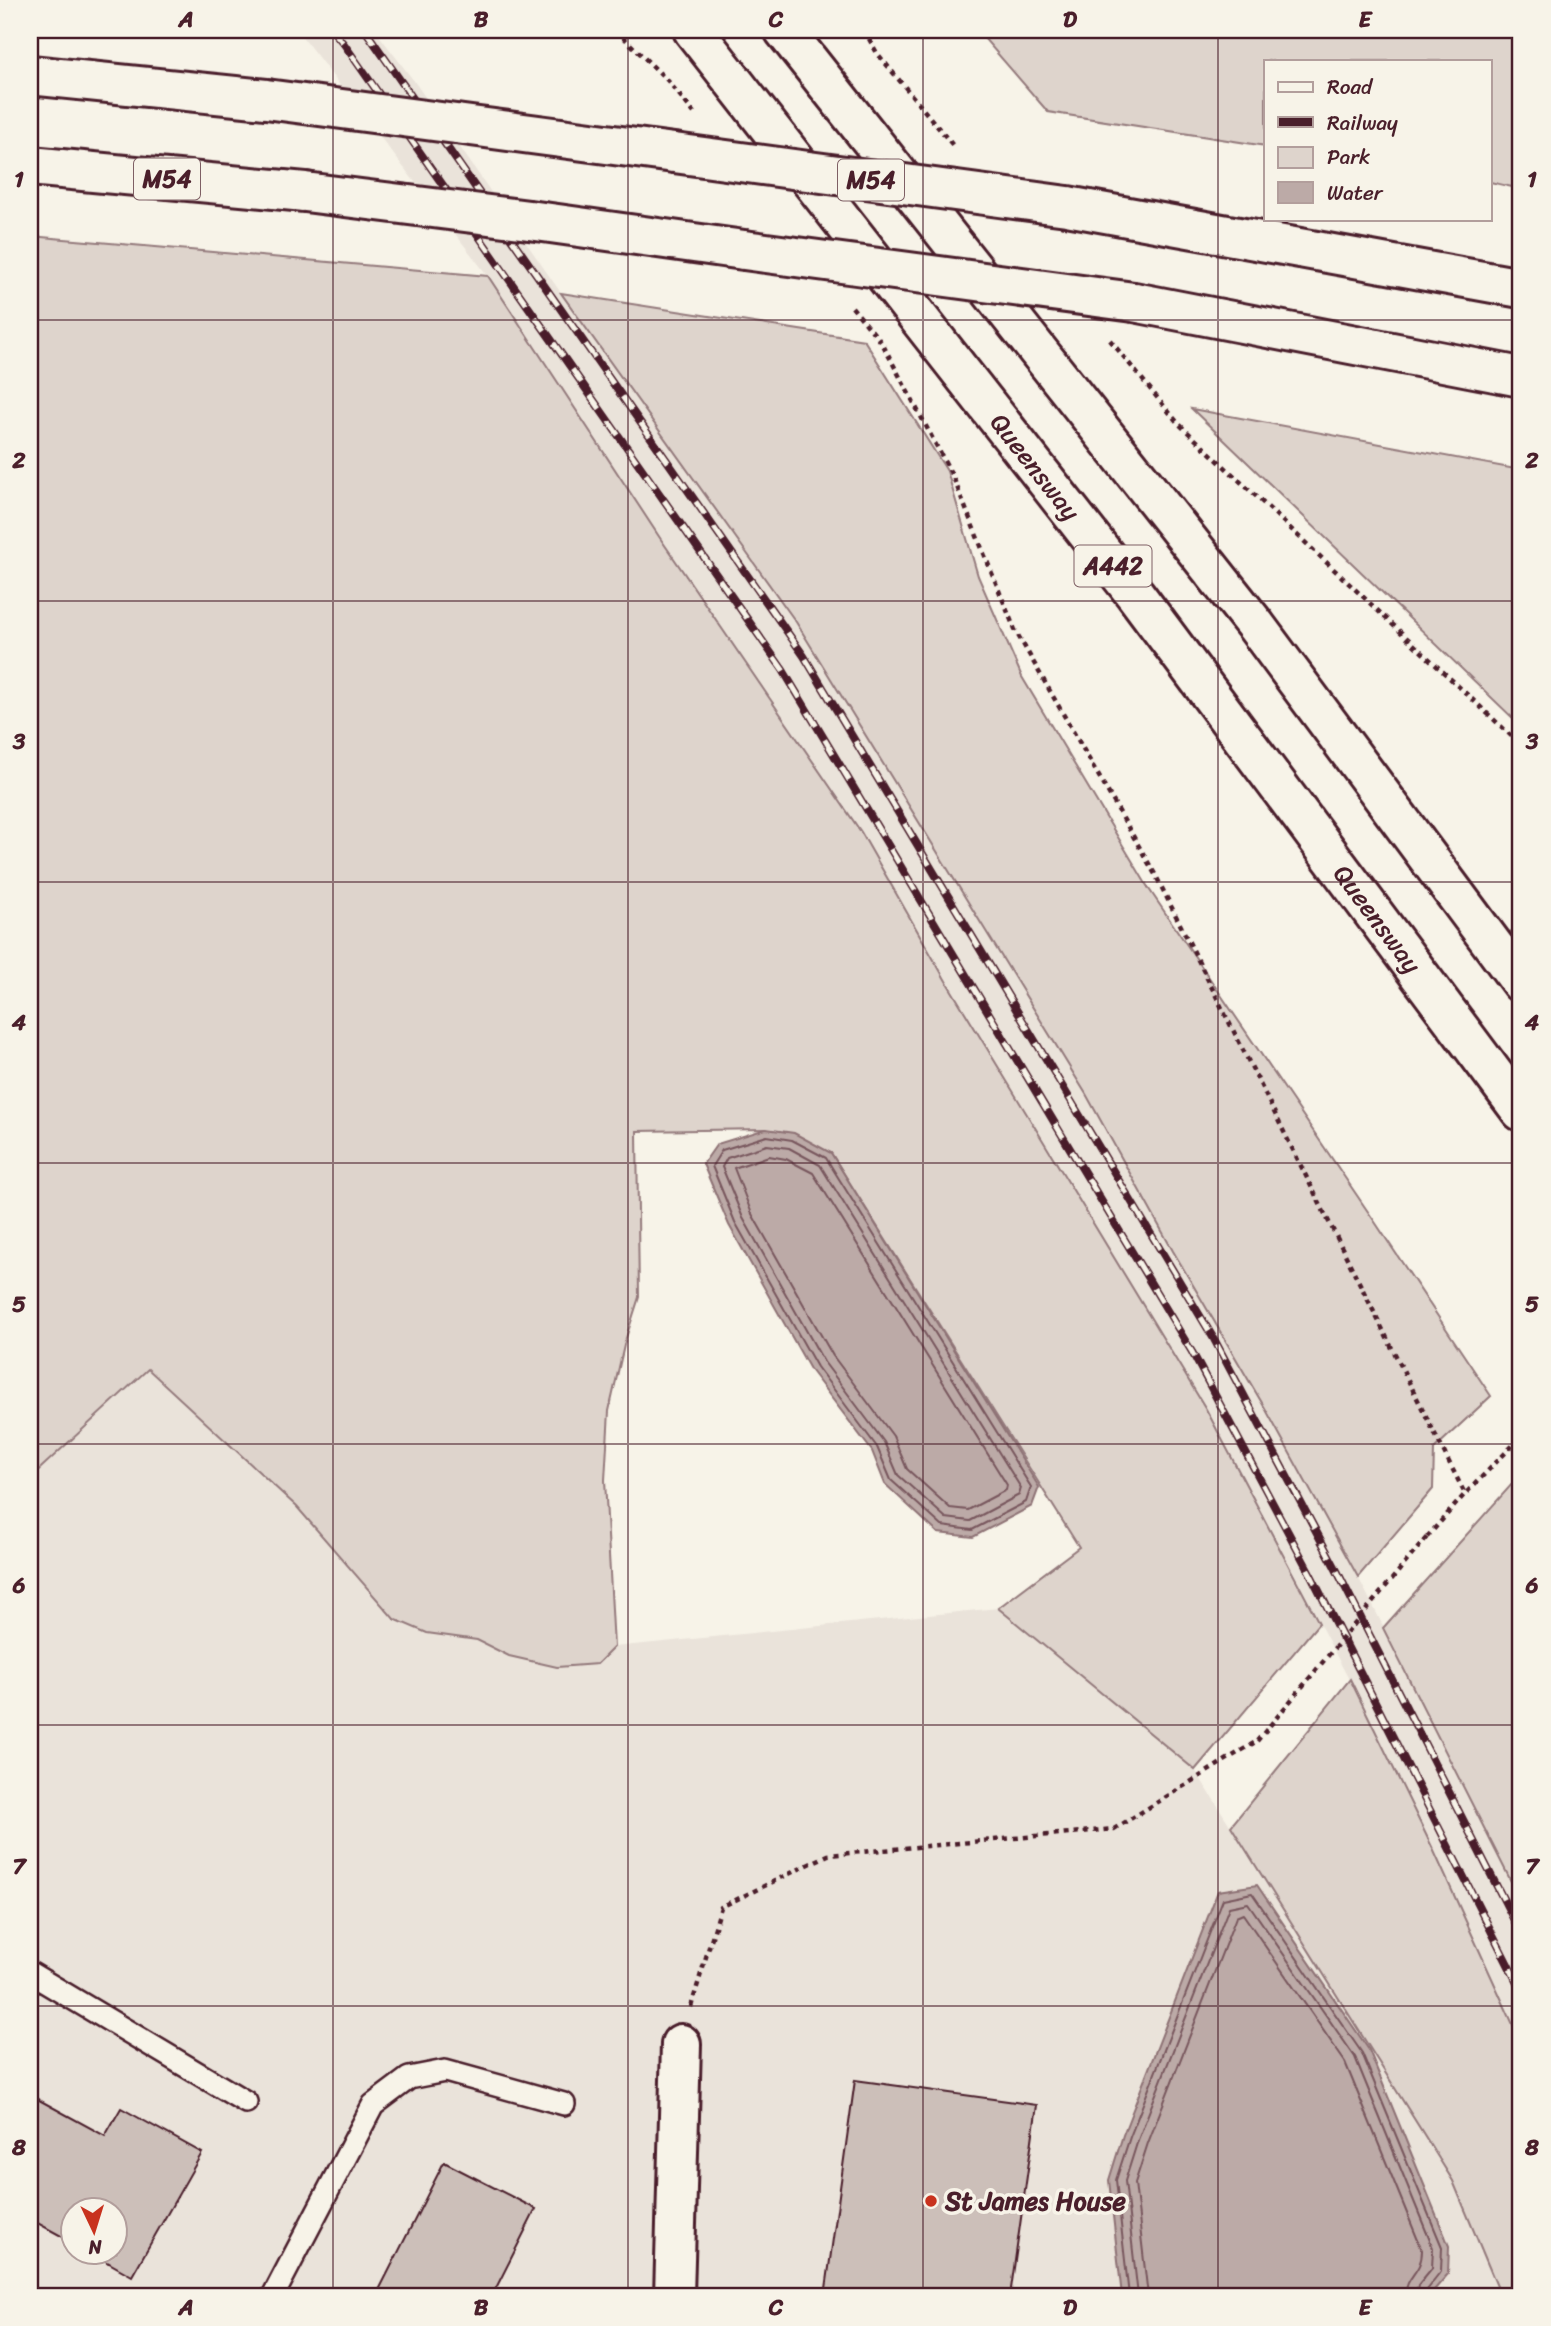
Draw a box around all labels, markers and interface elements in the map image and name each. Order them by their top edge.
text: A [177,0,194,40]
text: B [474,0,489,40]
text: C [768,0,784,40]
text: D [1063,0,1078,40]
text: E [1359,0,1374,40]
legend [1264,60,1492,220]
text: Road [1327,68,1374,106]
text: Railway [1327,104,1398,142]
text: Park [1327,138,1370,176]
text: 1 [14,159,24,200]
road number: M54 [134,159,200,200]
text: 1 [1527,159,1537,200]
road number: M54 [838,160,904,200]
text: Water [1327,174,1384,212]
street label: Queensway [978,403,1093,531]
text: 2 [11,440,26,481]
text: 2 [1524,440,1539,481]
road number: A442 [1074,546,1152,586]
text: 3 [12,721,26,762]
text: 3 [1525,721,1539,762]
street label: Queensway [1321,854,1434,984]
text: 4 [11,1002,27,1043]
text: 4 [1524,1002,1540,1043]
text: 5 [12,1284,26,1325]
text: 5 [1525,1284,1539,1325]
text: 6 [11,1565,26,1606]
text: 6 [1524,1565,1539,1606]
text: 7 [12,1846,27,1887]
text: 7 [1525,1846,1540,1887]
text: 8 [11,2127,26,2168]
text: 8 [1524,2127,1539,2168]
place label: St James House [944,2178,1127,2224]
marker: St James House [923,2193,939,2209]
north arrow [60,2196,130,2266]
text: N [87,2230,104,2264]
text: A [177,2287,194,2326]
text: B [474,2287,489,2326]
text: C [768,2287,784,2326]
text: D [1063,2287,1078,2326]
text: E [1359,2287,1374,2326]

